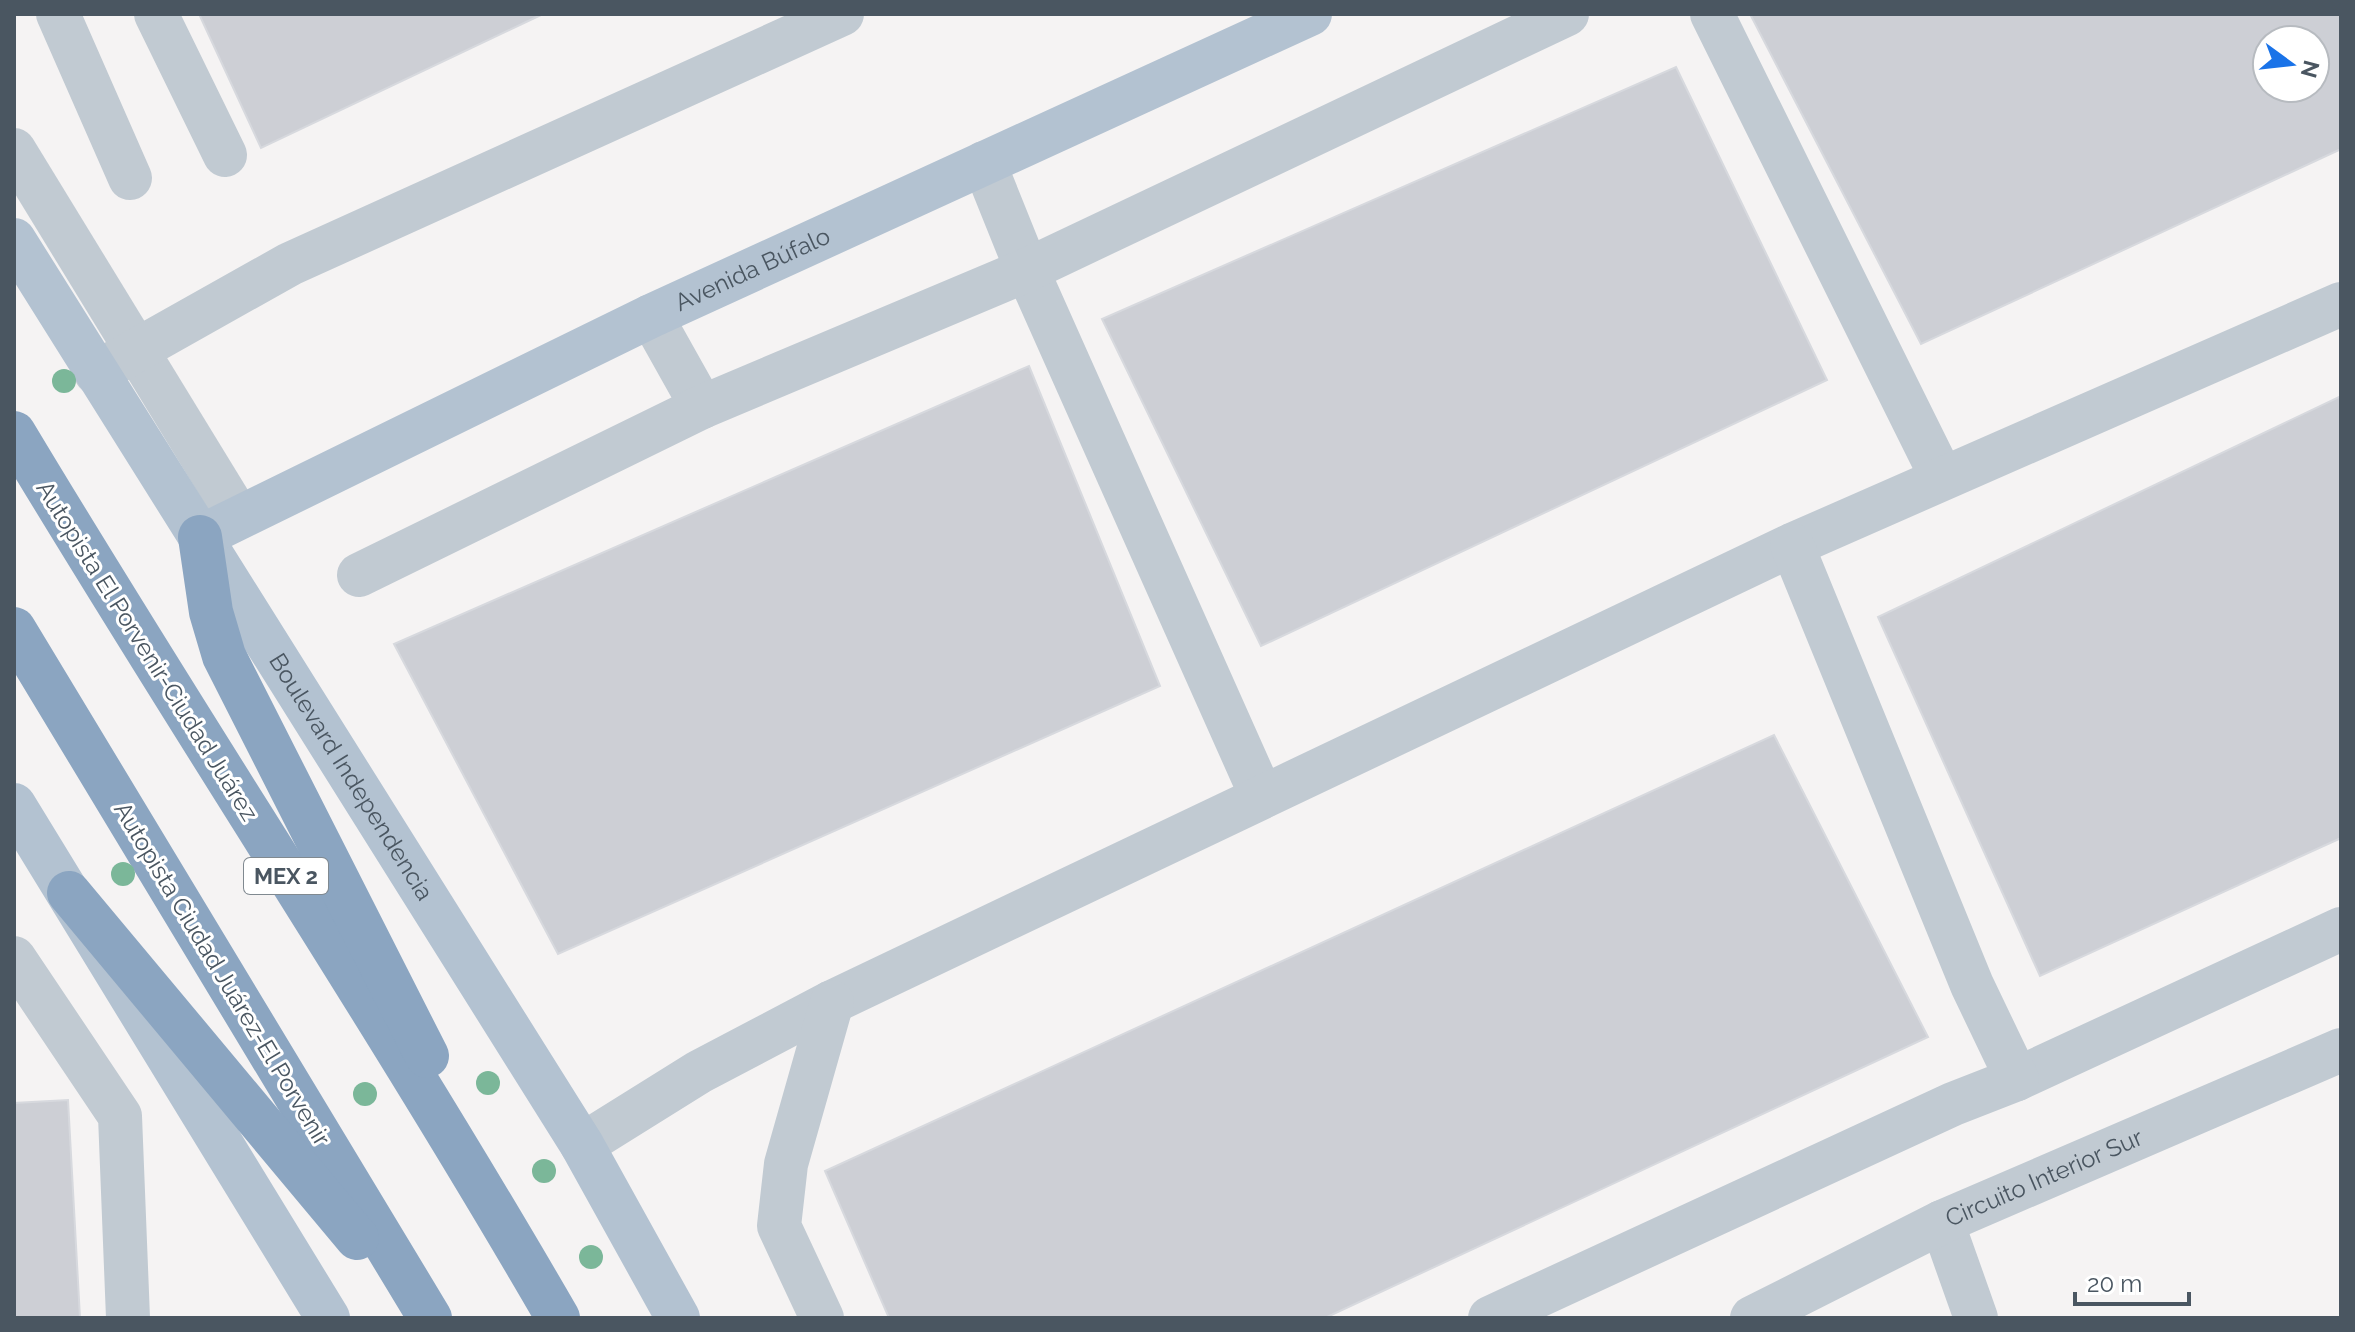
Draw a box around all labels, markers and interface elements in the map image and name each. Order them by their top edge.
north arrow [2251,24,2331,104]
text: N [2296,58,2325,81]
street label: Avenida Búfalo [670,221,834,317]
street label: Autopista El Porvenir-Ciudad Juárez [30,475,264,826]
street label: Boulevard Independencia [263,648,440,906]
street label: Autopista Ciudad Juárez-El Porvenir [108,797,337,1151]
road number: MEX 2 [244,858,328,894]
street label: Circuito Interior Sur [1941,1122,2147,1233]
scale bar [2075,1256,2189,1306]
text: 20 m [2087,1269,2142,1298]

